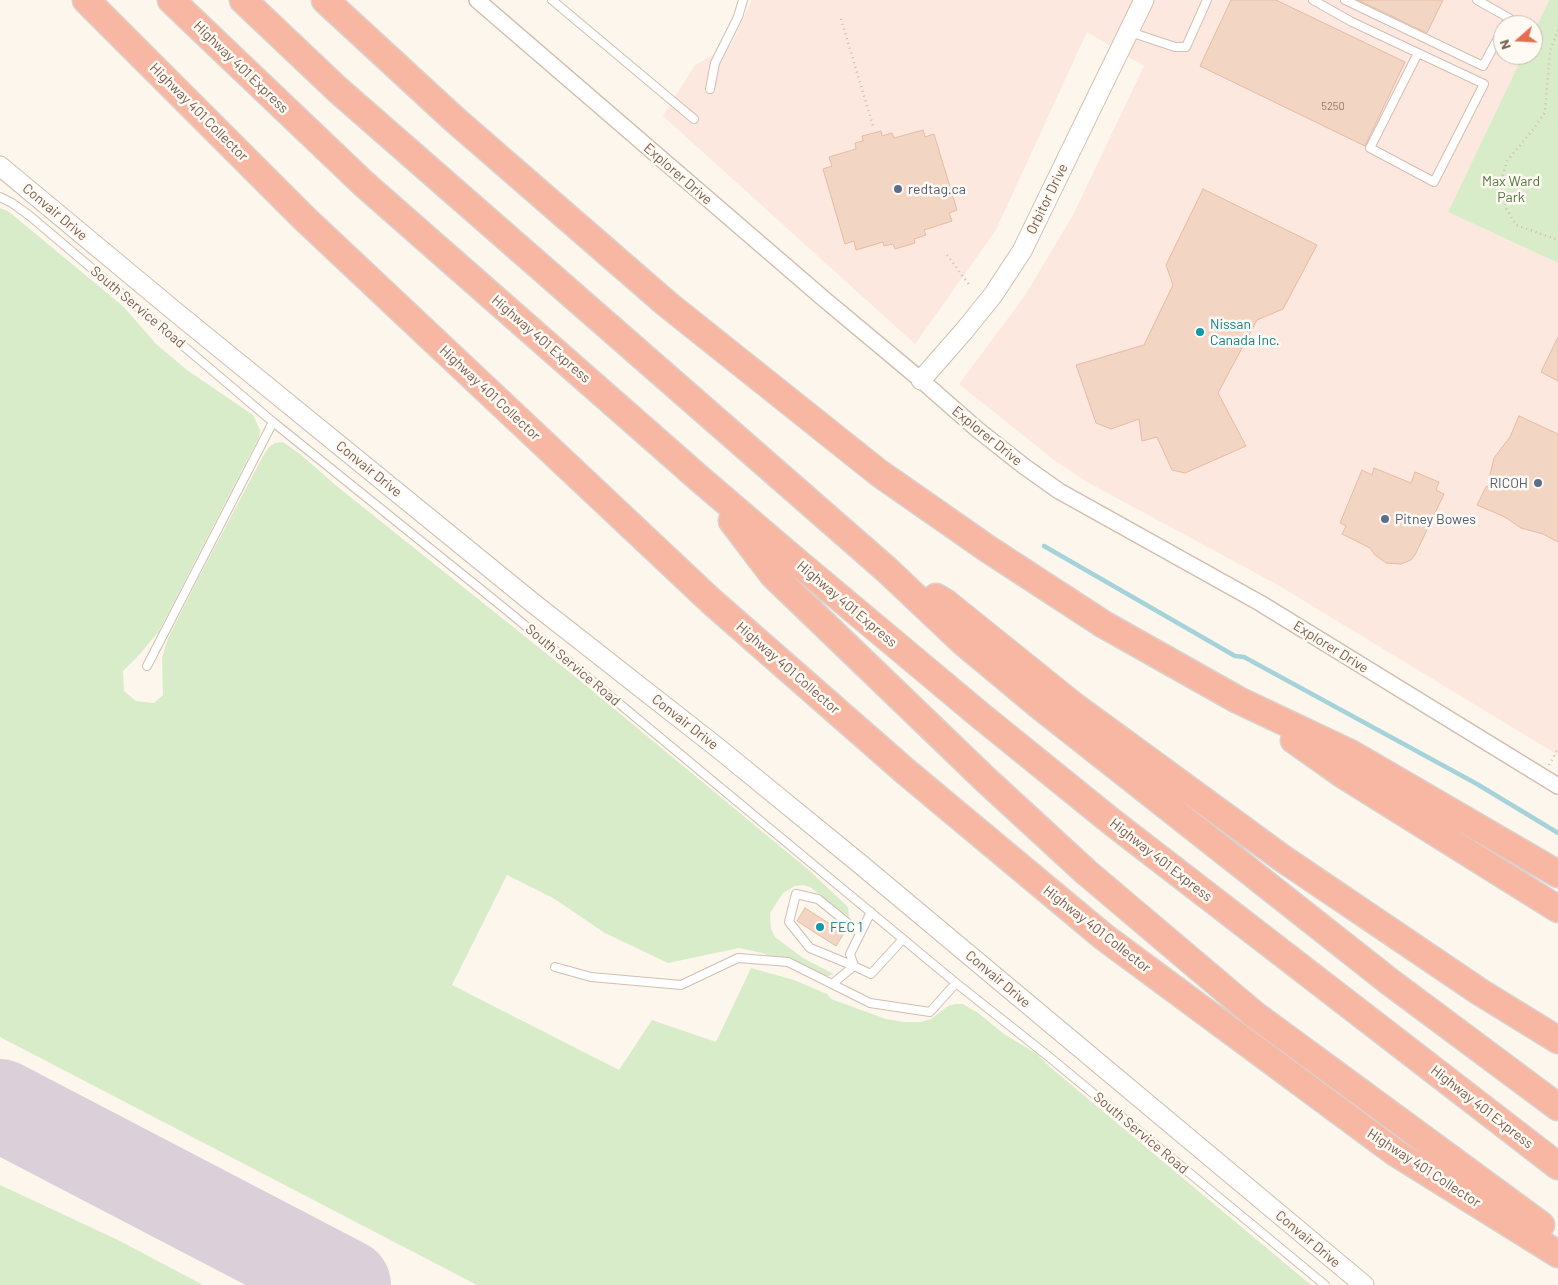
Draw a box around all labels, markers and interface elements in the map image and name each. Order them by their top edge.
north arrow [1493,15,1543,65]
street label: Highway 401 Express [190,17,292,117]
text: N [1495,38,1514,52]
street label: Highway 401 Collector [146,59,252,165]
house number: 5250 [1321,99,1345,113]
street label: Explorer Drive [640,140,716,208]
street label: Orbitor Drive [1023,161,1071,237]
park label: Max Ward Park [1482,173,1540,206]
street label: Convair Drive [19,180,91,244]
place label: redtag.ca [908,181,966,197]
marker: redtag.ca [892,183,904,195]
street label: South Service Road [87,262,189,352]
street label: Highway 401 Express [488,292,594,386]
place label: Nissan Canada Inc. [1210,316,1280,348]
marker: Nissan Canada Inc. [1194,326,1206,338]
street label: Highway 401 Collector [436,342,544,444]
street label: Explorer Drive [949,403,1025,469]
street label: Convair Drive [333,437,405,501]
place label: RICOH [1489,475,1528,491]
marker: RICOH [1532,477,1544,489]
place label: Pitney Bowes [1395,511,1476,527]
marker: Pitney Bowes [1379,513,1391,525]
street label: Highway 401 Express [794,557,900,651]
street label: Explorer Drive [1290,617,1372,677]
street label: Highway 401 Collector [733,618,843,718]
street label: South Service Road [522,620,624,710]
street label: Convair Drive [648,691,722,753]
street label: Highway 401 Express [1106,815,1216,905]
street label: Highway 401 Collector [1040,882,1154,976]
place label: FEC 1 [830,919,863,935]
marker: FEC 1 [814,921,826,933]
street label: Convair Drive [962,947,1034,1011]
street label: Highway 401 Express [1427,1062,1537,1152]
street label: South Service Road [1090,1088,1192,1178]
street label: Highway 401 Collector [1364,1125,1484,1211]
street label: Convair Drive [1272,1207,1344,1271]

